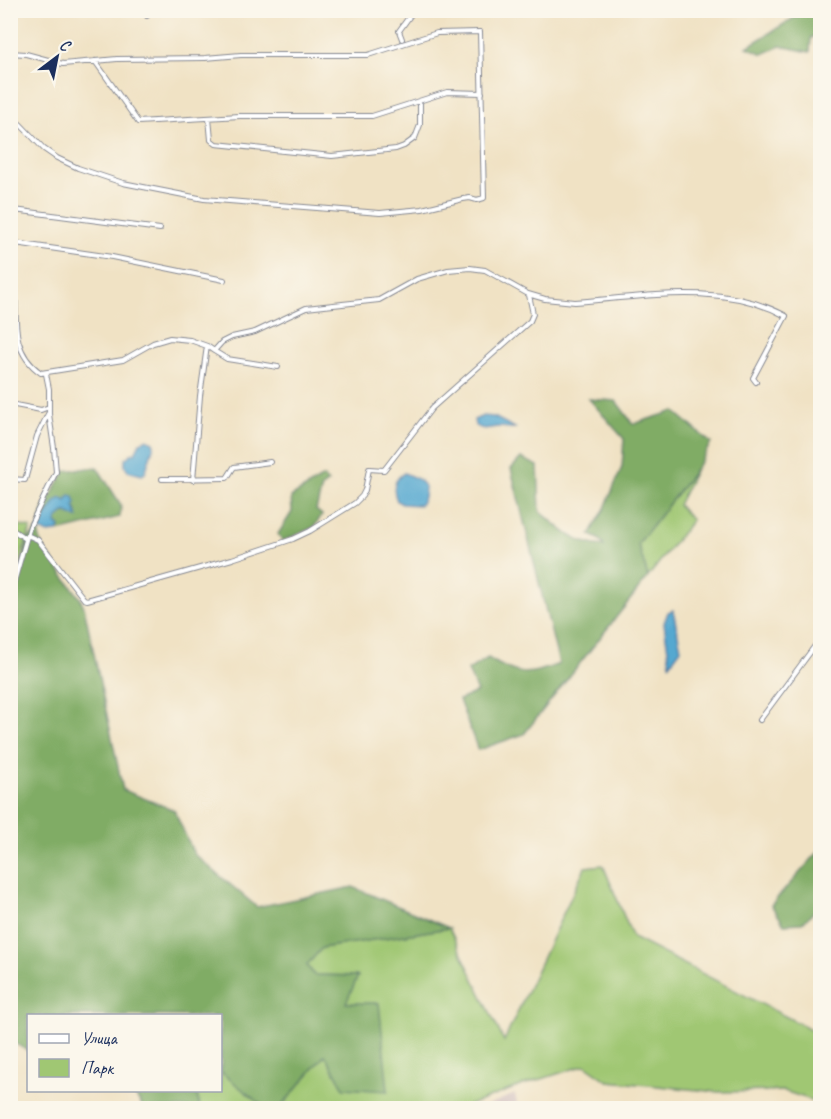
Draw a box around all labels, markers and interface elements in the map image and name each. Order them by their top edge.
north arrow [27,27,87,87]
text: С [56,35,75,57]
legend [27,1014,222,1092]
text: Улица [81,1027,118,1049]
text: Парк [81,1057,115,1079]

